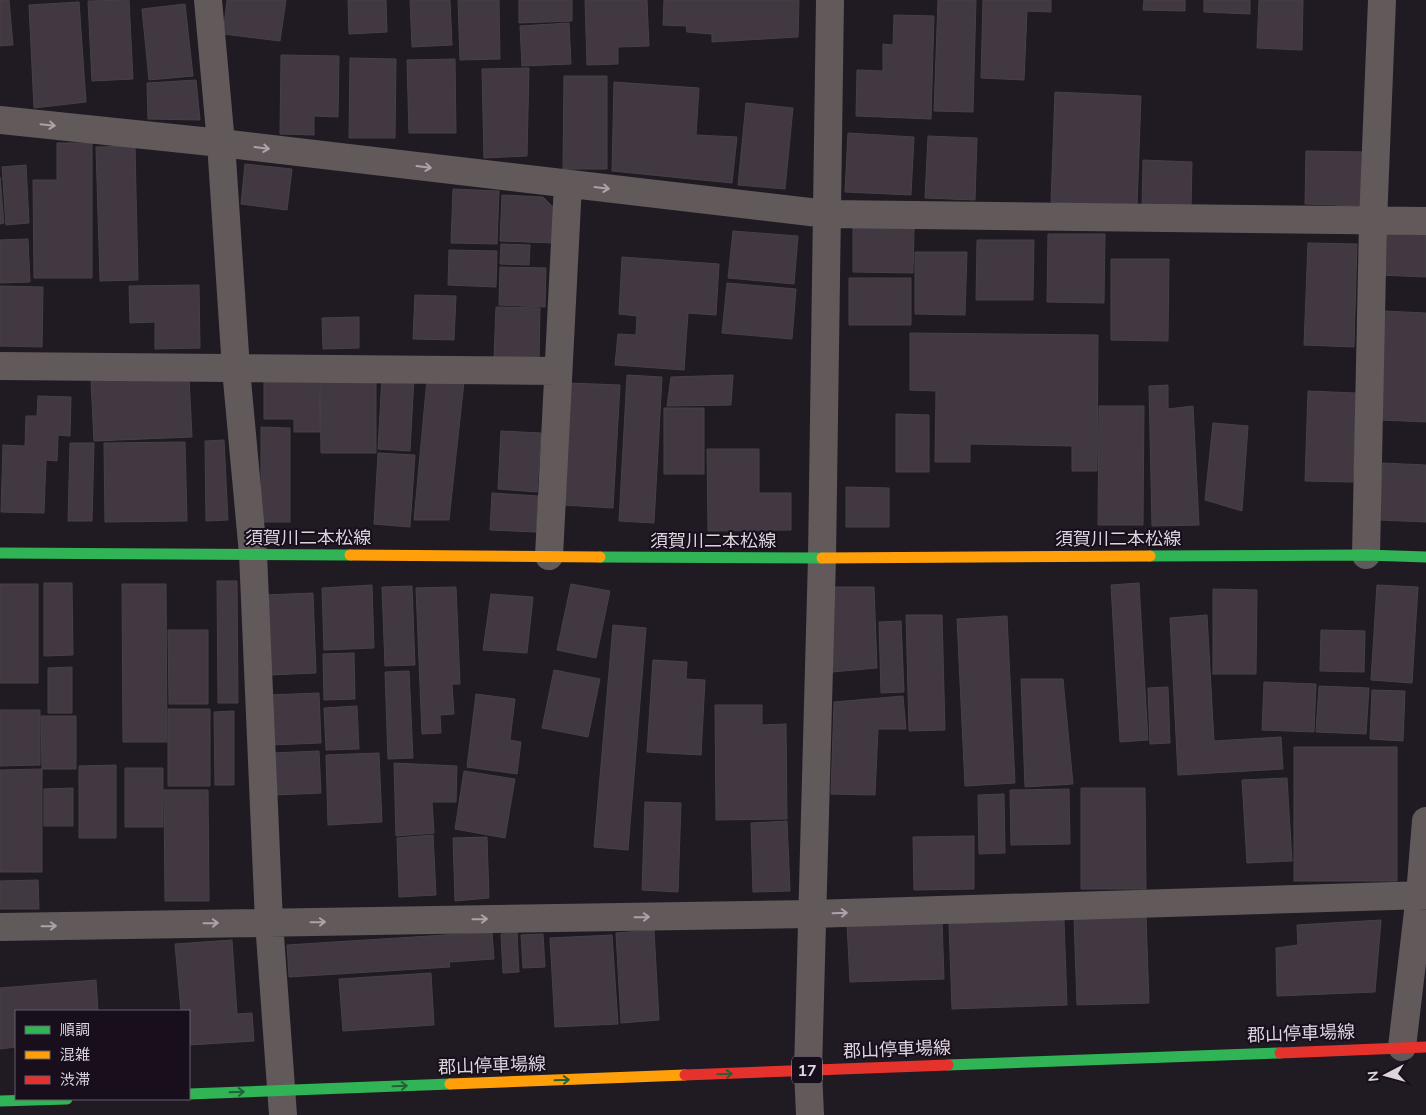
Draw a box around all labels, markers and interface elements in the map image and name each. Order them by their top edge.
one-way arrow [40,120,56,130]
one-way arrow [254,143,270,153]
one-way arrow [415,162,431,172]
one-way arrow [594,183,610,193]
street label: 須賀川二本松線 [245,526,371,549]
street label: 須賀川二本松線 [1055,527,1181,550]
street label: 須賀川二本松線 [650,529,776,552]
one-way arrow [832,909,848,918]
one-way arrow [634,912,650,922]
one-way arrow [472,914,488,924]
one-way arrow [309,917,325,926]
one-way arrow [203,919,219,928]
one-way arrow [40,921,56,931]
legend [15,1010,190,1100]
text: 順調 [60,1020,90,1039]
street label: 郡山停車場線 [1247,1020,1355,1046]
street label: 郡山停車場線 [843,1036,951,1062]
text: 混雑 [60,1045,90,1064]
north arrow [1361,1050,1411,1100]
street label: 郡山停車場線 [438,1052,546,1078]
road number: 17 [792,1056,822,1084]
one-way arrow [716,1069,732,1078]
text: 渋滞 [60,1070,90,1089]
text: N [1364,1070,1383,1083]
one-way arrow [554,1075,570,1084]
one-way arrow [392,1081,408,1091]
one-way arrow [229,1088,245,1097]

